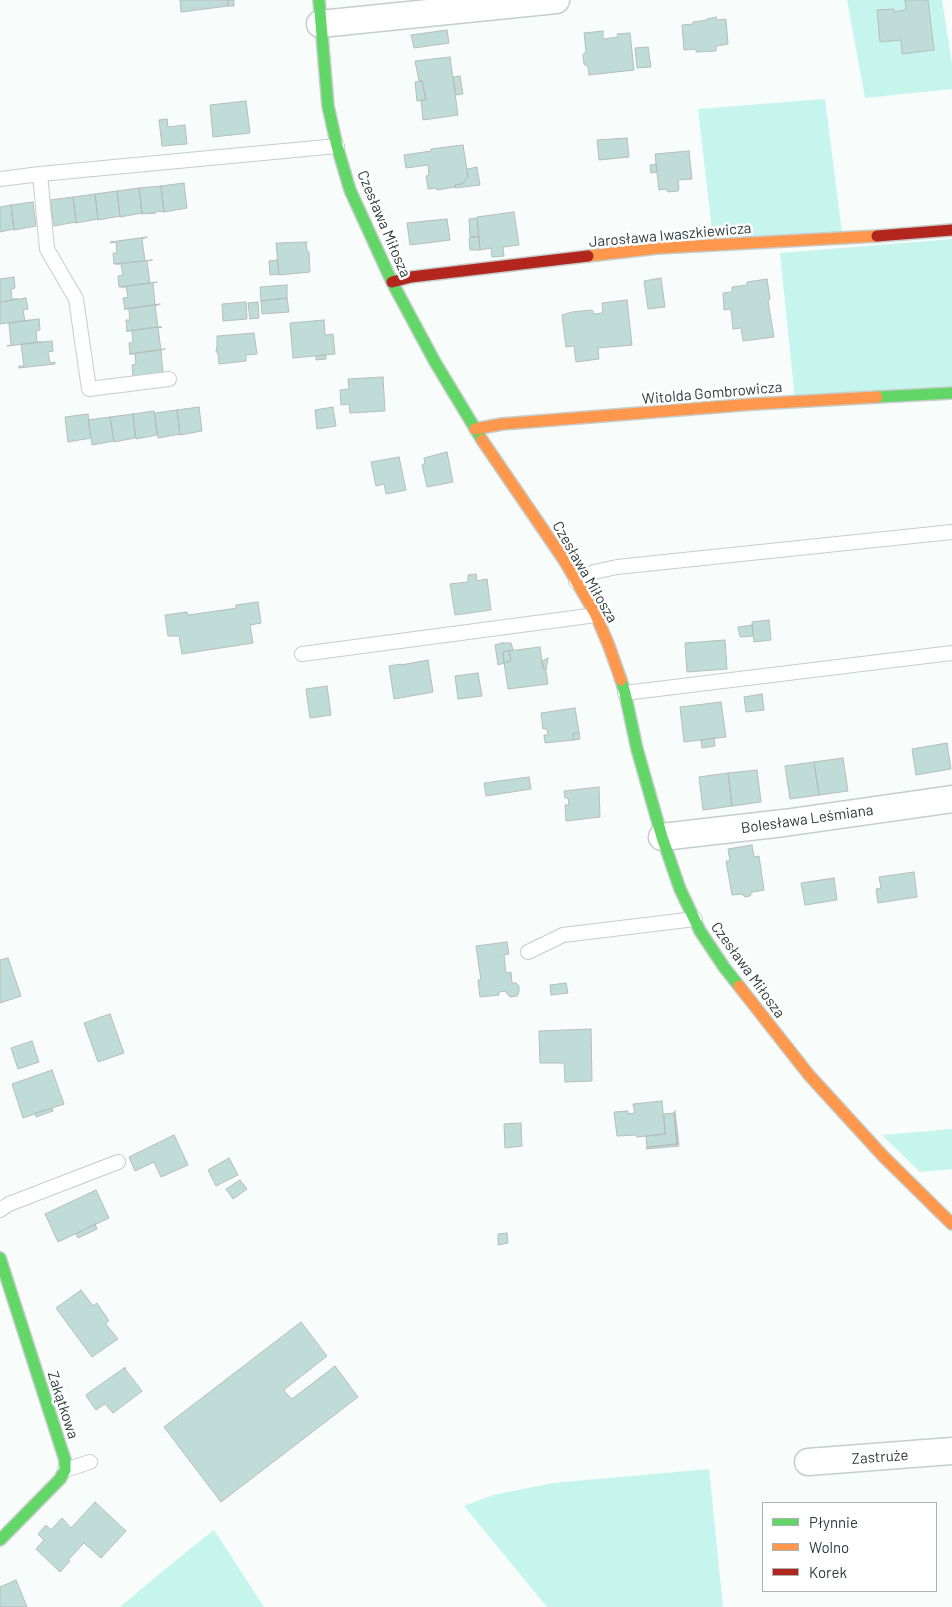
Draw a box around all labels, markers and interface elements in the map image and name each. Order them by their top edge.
street label: Czesława Miłosza [353,168,415,280]
street label: Jarosława Iwaszkiewicza [588,219,752,251]
street label: Witolda Gombrowicza [641,378,783,408]
street label: Czesława Miłosza [549,518,621,626]
street label: Bolesława Leśmiana [740,801,874,837]
street label: Czesława Miłosza [707,918,789,1022]
street label: Zakątkowa [44,1369,82,1441]
street label: Zastruże [851,1446,909,1468]
legend [762,1502,937,1592]
text: Płynnie [809,1513,858,1531]
text: Wolno [809,1538,849,1556]
text: Korek [809,1563,847,1581]

